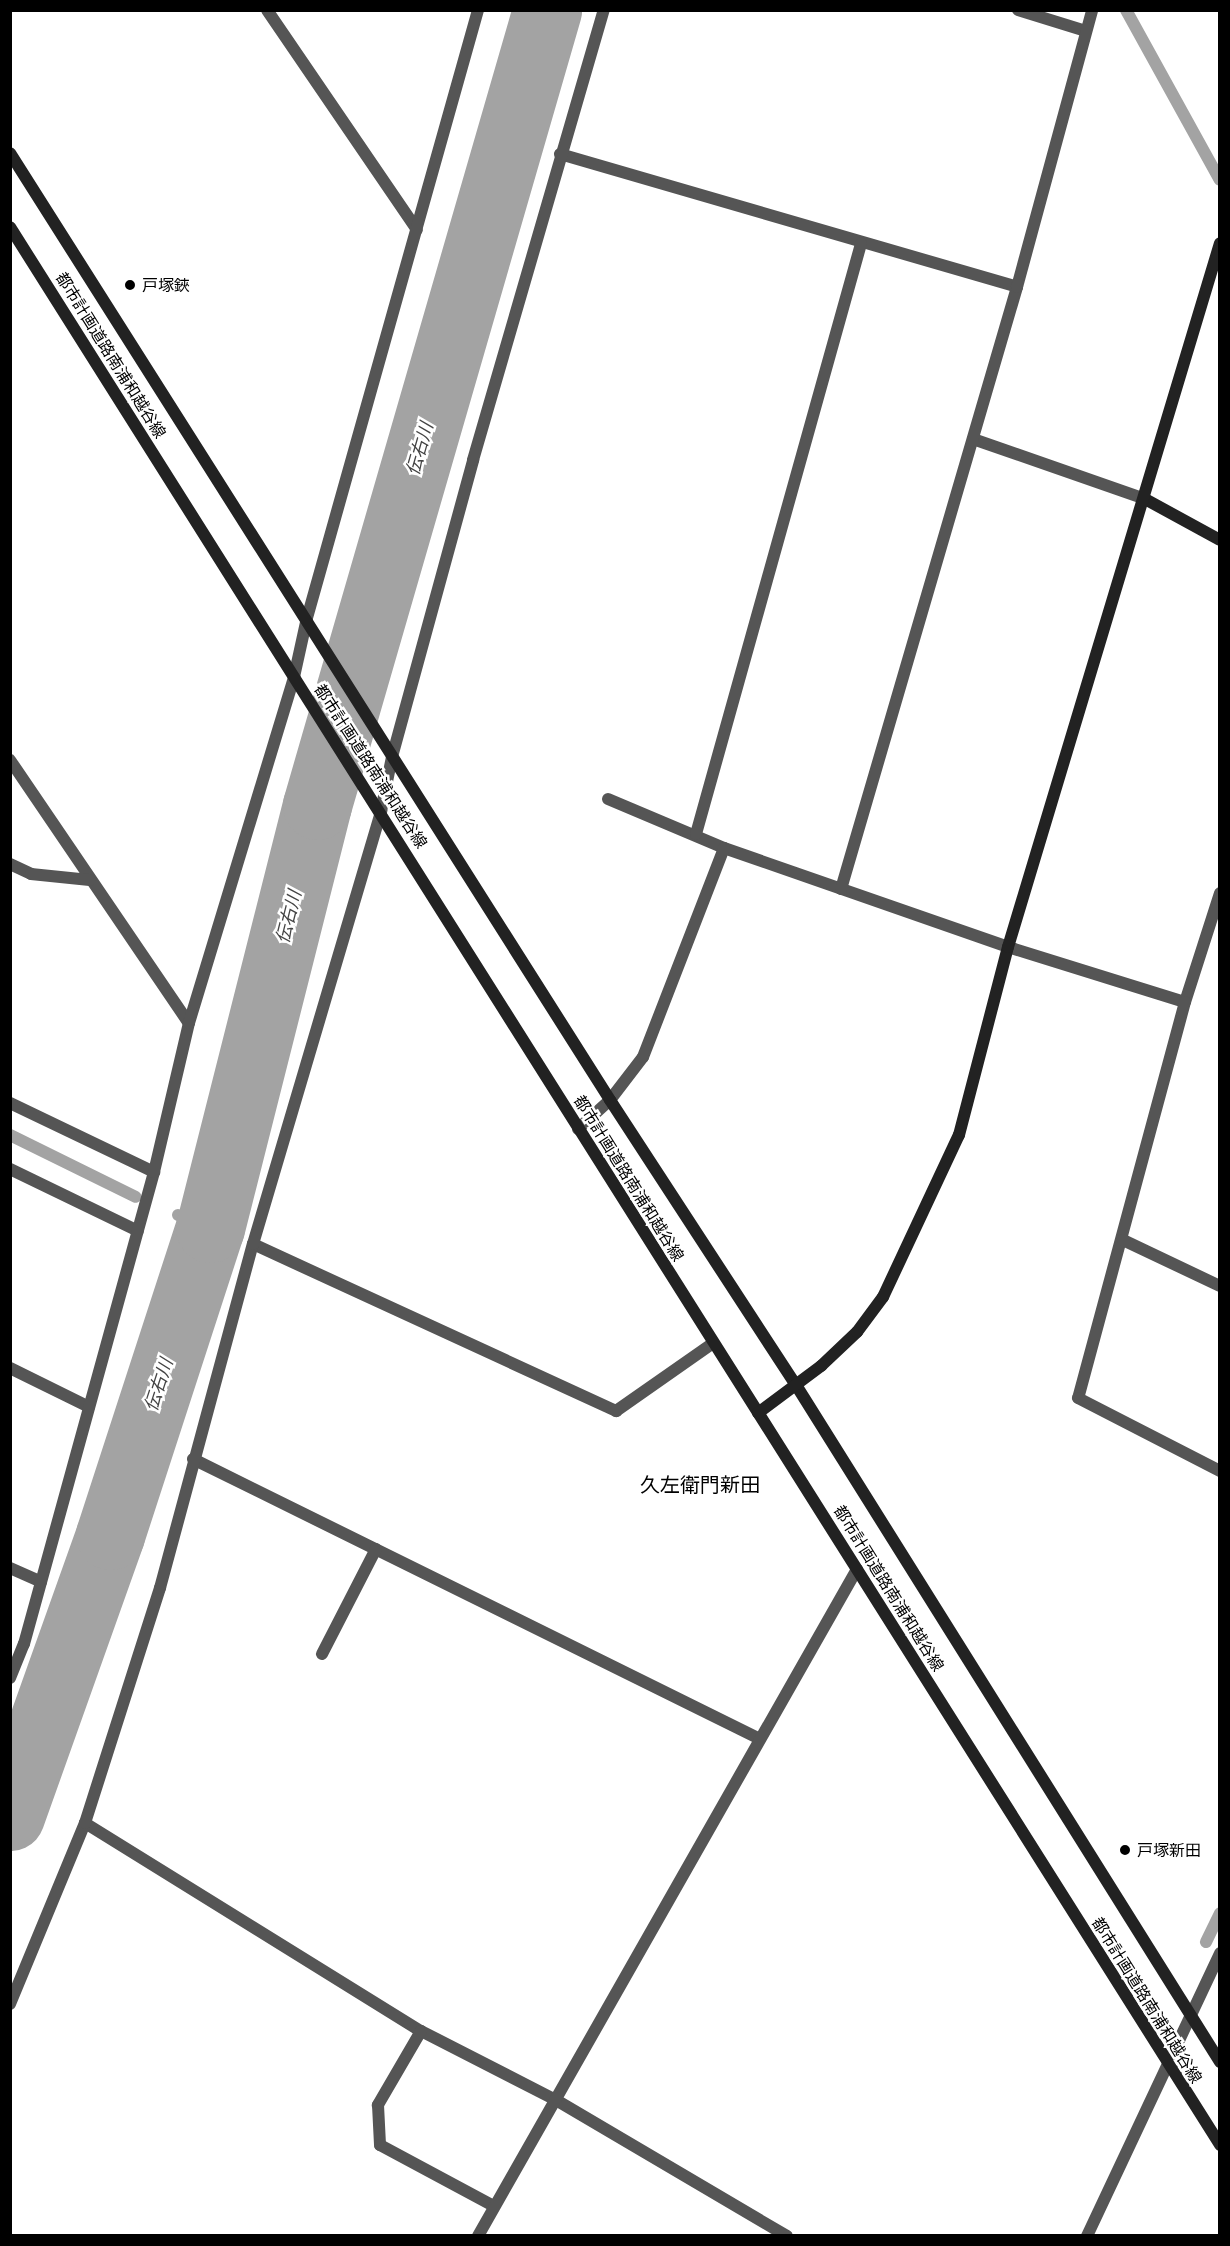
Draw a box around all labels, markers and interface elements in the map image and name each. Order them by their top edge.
street label: 都市計画道路南浦和越谷線 [52,269,170,441]
place label: 戸塚鋏 [142,275,190,295]
marker: 戸塚鋏 [123,278,137,292]
water label: 伝右川 [402,420,438,478]
street label: 都市計画道路南浦和越谷線 [311,680,431,852]
water label: 伝右川 [272,888,306,946]
street label: 都市計画道路南浦和越谷線 [570,1092,688,1264]
water label: 伝右川 [140,1356,178,1414]
district label: 久左衛門新田 [640,1473,760,1497]
street label: 都市計画道路南浦和越谷線 [830,1502,948,1674]
place label: 戸塚新田 [1137,1840,1201,1860]
marker: 戸塚新田 [1118,1843,1132,1857]
street label: 都市計画道路南浦和越谷線 [1088,1914,1206,2086]

